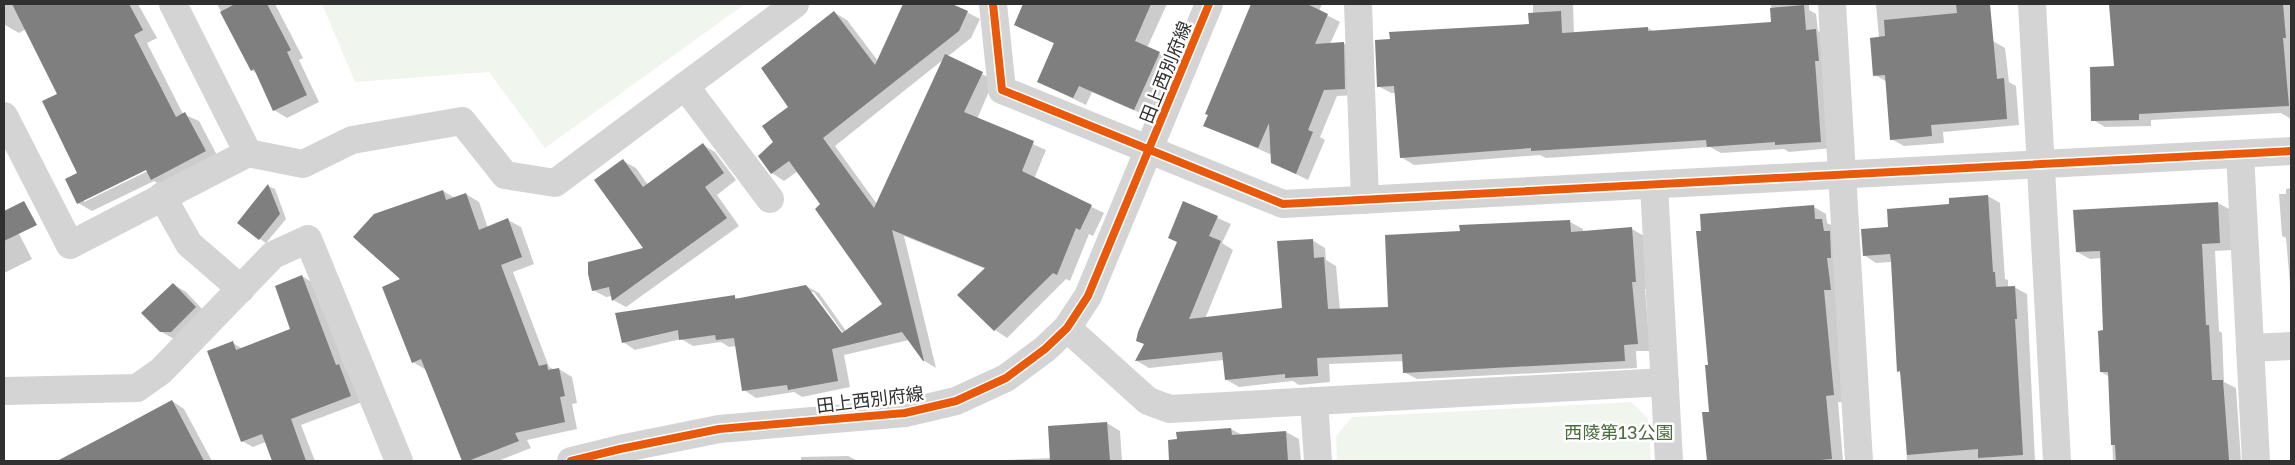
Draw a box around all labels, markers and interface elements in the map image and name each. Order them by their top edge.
street label: 田上西別府線 [1135,18,1195,126]
street label: 田上西別府線 [815,382,925,416]
park label: 西陵第13公園 [1564,421,1674,443]

